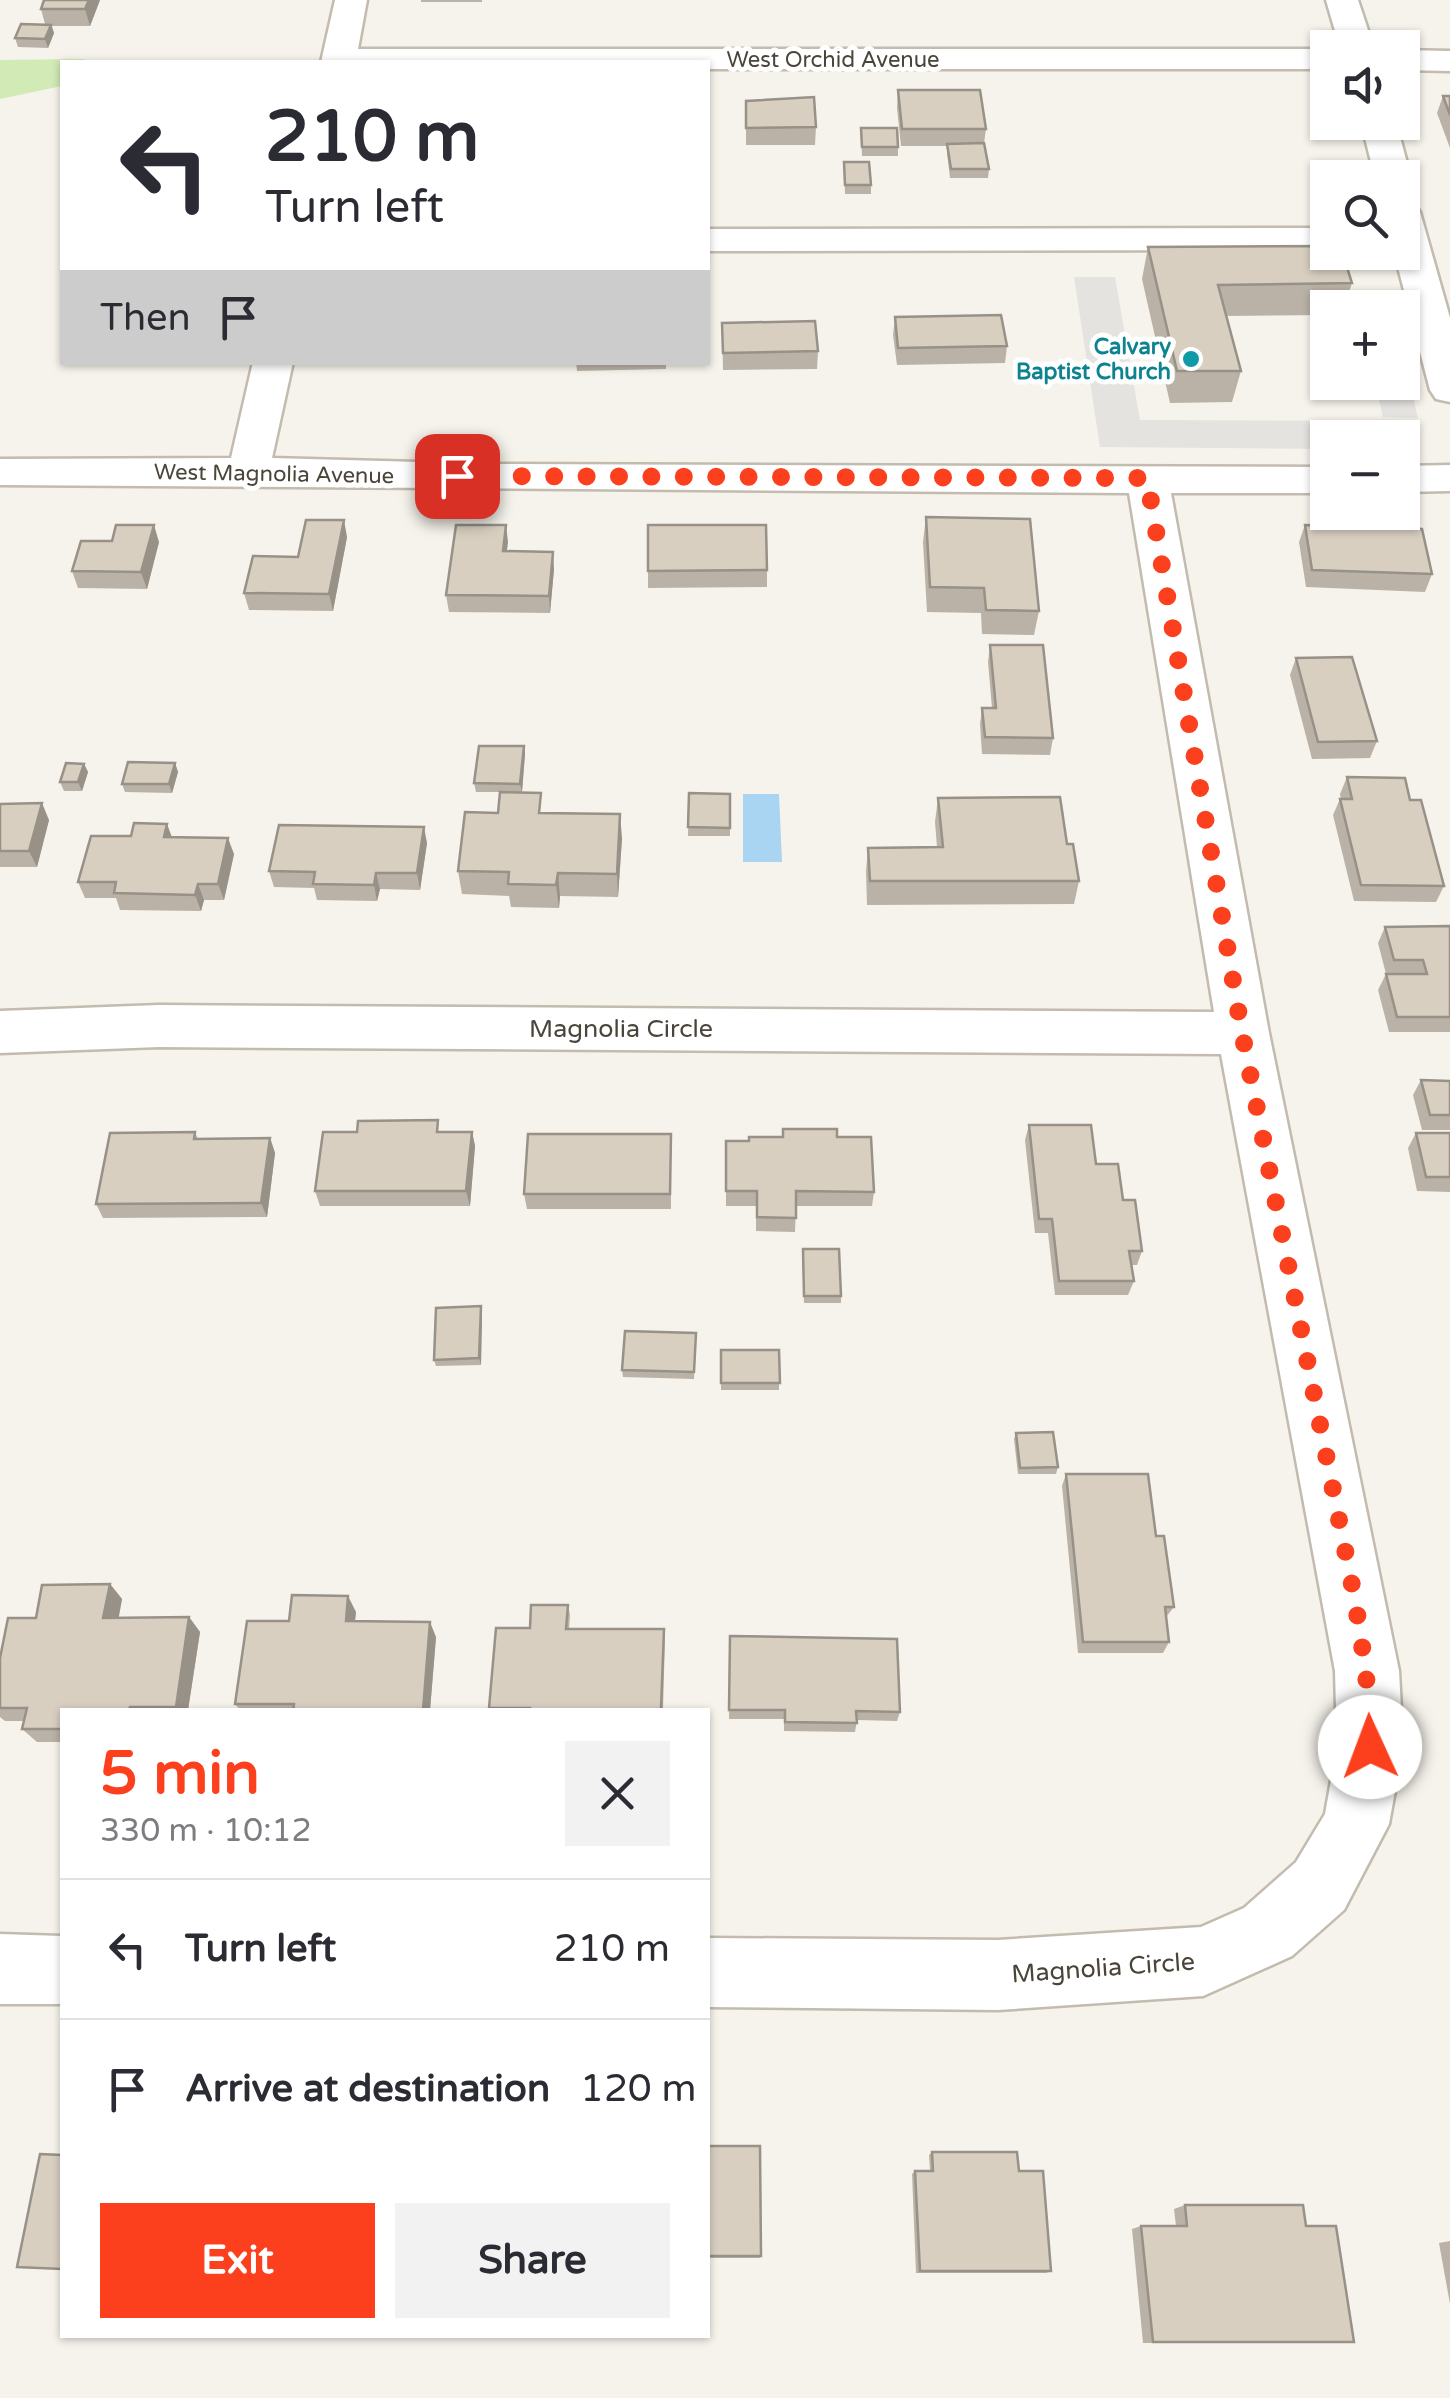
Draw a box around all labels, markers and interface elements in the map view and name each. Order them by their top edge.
map controls [1310,30,1420,530]
button: sound [1310,30,1420,140]
street label: West Orchid Avenue [726,47,940,73]
text: 210 m [265,96,479,180]
icon: left [100,100,230,230]
button: search [1310,160,1420,270]
text: Turn left [265,181,444,235]
icon: arrive [211,290,266,345]
button: + [1310,290,1420,400]
text: Then [100,295,191,341]
place label: Calvary Baptist Church [1016,334,1171,385]
marker: Calvary Baptist Church [1180,348,1202,370]
button: − [1310,420,1420,530]
pin [415,434,500,519]
icon: arrive [430,449,485,504]
street label: West Magnolia Avenue [154,459,394,489]
street label: Magnolia Circle [529,1014,713,1044]
position arrow [1318,1695,1422,1799]
text: 5 min [100,1738,260,1810]
button: close [565,1741,670,1846]
text: 330 m · 10:12 [100,1812,312,1850]
icon: left [100,1922,155,1977]
text: Turn left [185,1926,336,1972]
text: 210 m [554,1926,670,1972]
street label: Magnolia Circle [1010,1947,1196,1989]
icon: arrive [100,2062,155,2117]
text: Arrive at destination [185,2066,550,2112]
text: 120 m [580,2066,696,2112]
button: Exit [100,2203,375,2318]
button: Share [395,2203,670,2318]

